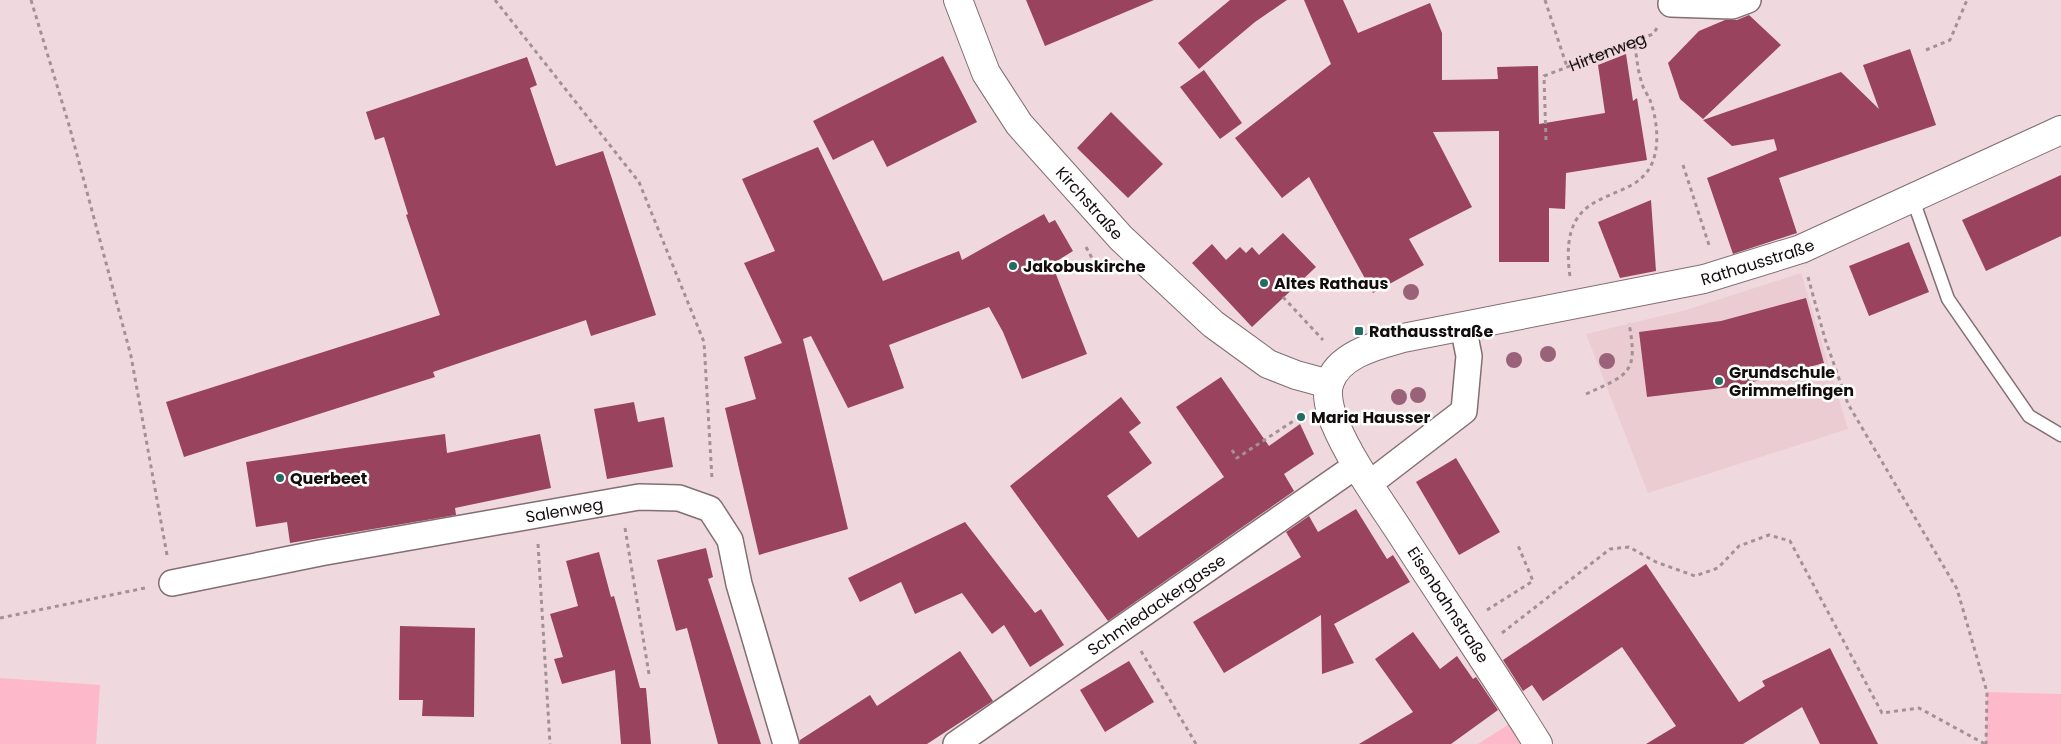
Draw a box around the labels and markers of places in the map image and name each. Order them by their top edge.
place label: Jakobuskirche [1023,255,1146,278]
marker: Jakobuskirche [1007,260,1019,272]
place label: Altes Rathaus [1274,272,1388,295]
marker: Altes Rathaus [1258,277,1270,289]
place label: Rathausstraße [1369,320,1493,343]
marker: Rathausstraße [1353,325,1365,337]
place label: Grundschule Grimmelfingen [1729,361,1854,402]
marker: Grundschule Grimmelfingen [1713,375,1725,387]
place label: Maria Hausser [1311,406,1430,429]
marker: Maria Hausser [1295,411,1307,423]
place label: Querbeet [290,467,367,490]
marker: Querbeet [274,472,286,484]

